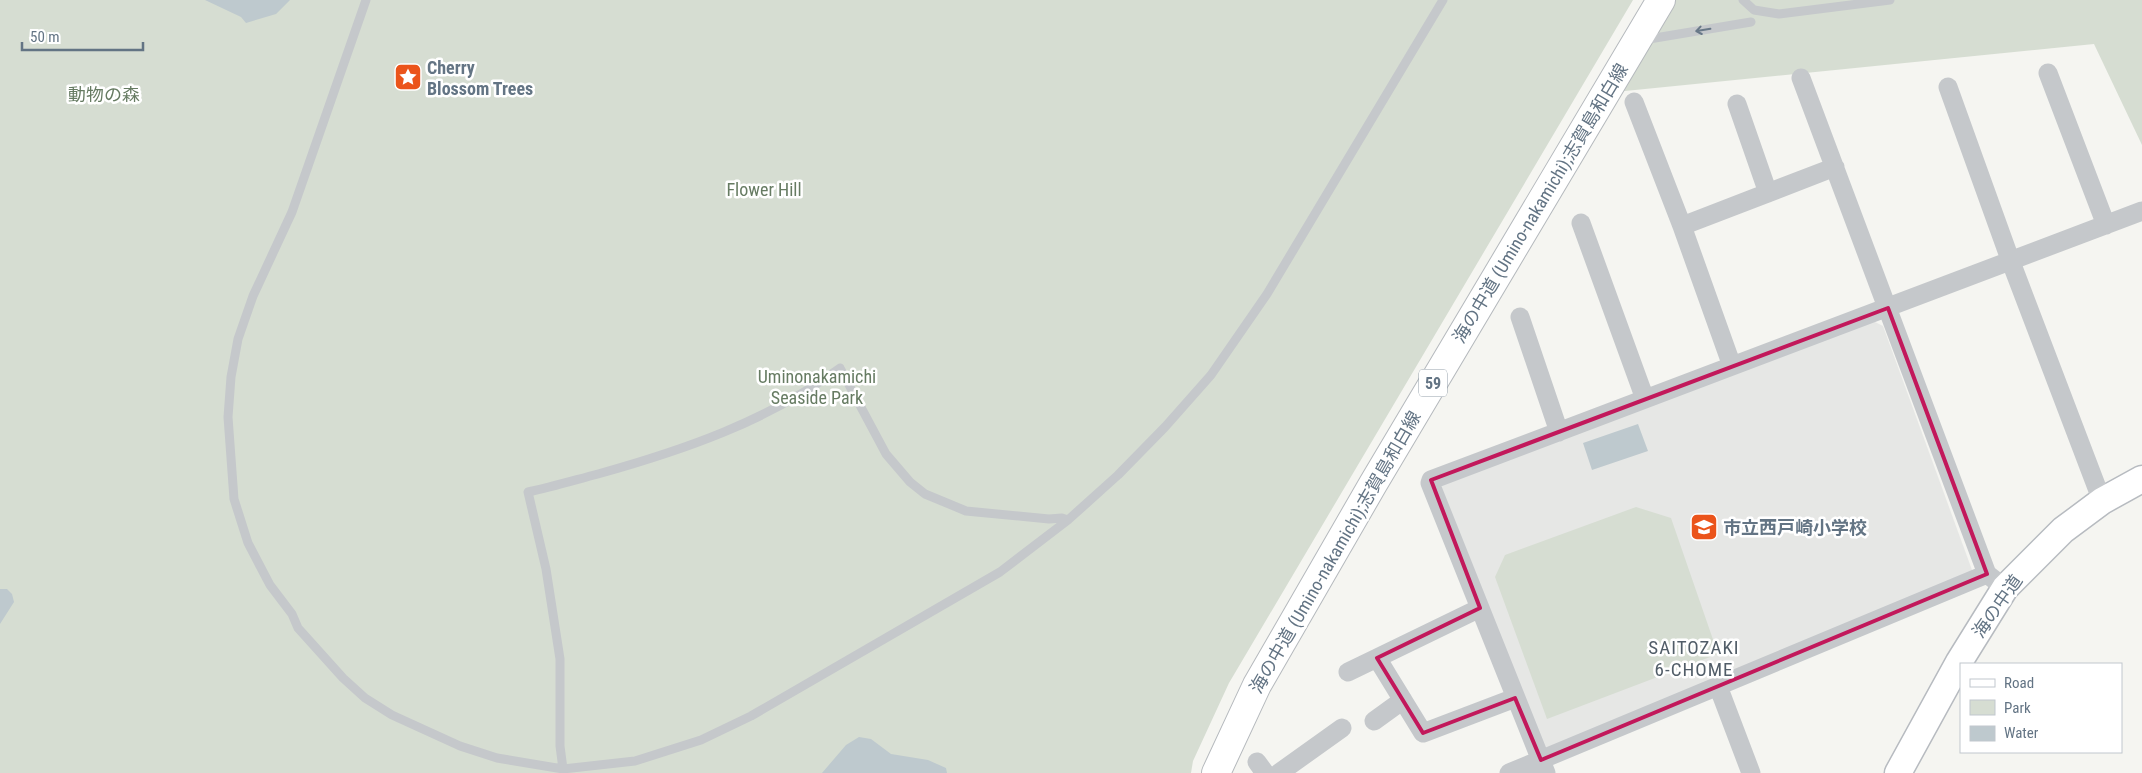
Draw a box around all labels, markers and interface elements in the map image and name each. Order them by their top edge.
scale bar [22,20,144,52]
one-way arrow [1696,25,1712,35]
text: 50 m [30,28,60,46]
place label: Cherry Blossom Trees [427,57,533,99]
street label: 海の中道 (Umino-nakamichi);志賀島和白線 [1448,60,1633,347]
place icon: Cherry Blossom Trees [393,62,423,92]
park label: 動物の森 [68,84,140,105]
park label: Flower Hill [726,179,802,200]
park label: Uminonakamichi Seaside Park [758,366,876,408]
road number: 59 [1419,369,1447,396]
street label: 海の中道 (Umino-nakamichi);志賀島和白線 [1245,407,1425,697]
school or university icon: 市立西戸崎小学校 [1689,512,1719,542]
place label: 市立西戸崎小学校 [1723,517,1867,538]
street label: 海の中道 [1968,570,2026,642]
district label: SAITOZAKI 6-CHOME [1648,636,1740,681]
legend [1960,663,2122,753]
text: Road [2004,674,2034,692]
text: Park [2004,699,2031,717]
text: Water [2004,724,2039,742]

